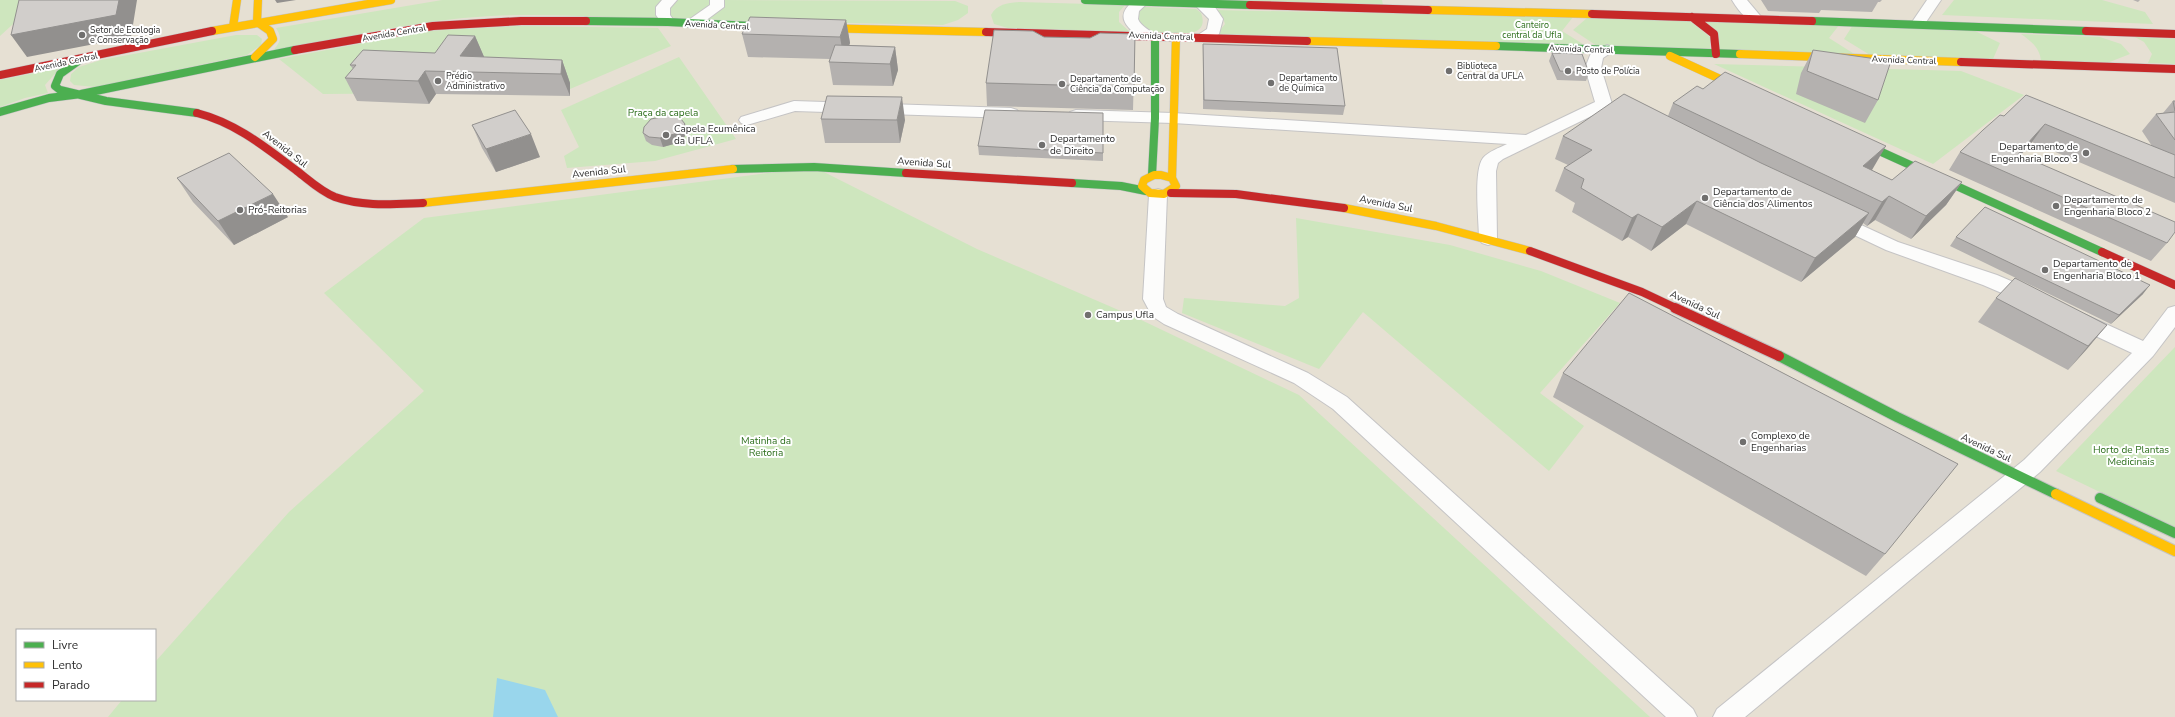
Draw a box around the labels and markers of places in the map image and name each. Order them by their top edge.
place label: Setor de Ecologia e Conservação [90,24,161,46]
marker: Setor de Ecologia e Conservação [77,30,87,40]
place label: Biblioteca Central da UFLA [1457,60,1524,82]
place label: Posto de Polícia [1576,65,1640,77]
marker: Biblioteca Central da UFLA [1444,66,1454,76]
marker: Posto de Polícia [1563,66,1573,76]
place label: Prédio Administrativo [446,70,505,92]
place label: Departamento de Química [1279,72,1338,94]
place label: Departamento de Ciência da Computação [1070,73,1164,95]
marker: Prédio Administrativo [433,76,443,86]
marker: Departamento de Química [1266,78,1276,88]
marker: Departamento de Ciência da Computação [1057,79,1067,89]
place label: Capela Ecumênica da UFLA [674,122,756,148]
marker: Capela Ecumênica da UFLA [661,130,671,140]
place label: Departamento de Direito [1050,132,1116,158]
marker: Departamento de Direito [1037,140,1047,150]
place label: Departamento de Engenharia Bloco 3 [1991,140,2078,166]
marker: Departamento de Engenharia Bloco 3 [2081,148,2091,158]
place label: Departamento de Ciência dos Alimentos [1713,185,1813,211]
marker: Departamento de Ciência dos Alimentos [1700,193,1710,203]
place label: Departamento de Engenharia Bloco 2 [2064,193,2151,219]
marker: Departamento de Engenharia Bloco 2 [2051,201,2061,211]
place label: Pró-Reitorias [248,203,307,217]
marker: Pró-Reitorias [235,205,245,215]
place label: Departamento de Engenharia Bloco 1 [2053,257,2140,283]
marker: Departamento de Engenharia Bloco 1 [2040,265,2050,275]
place label: Campus Ufla [1096,308,1154,322]
marker: Campus Ufla [1083,310,1093,320]
place label: Complexo de Engenharias [1751,429,1810,455]
marker: Complexo de Engenharias [1738,437,1748,447]

